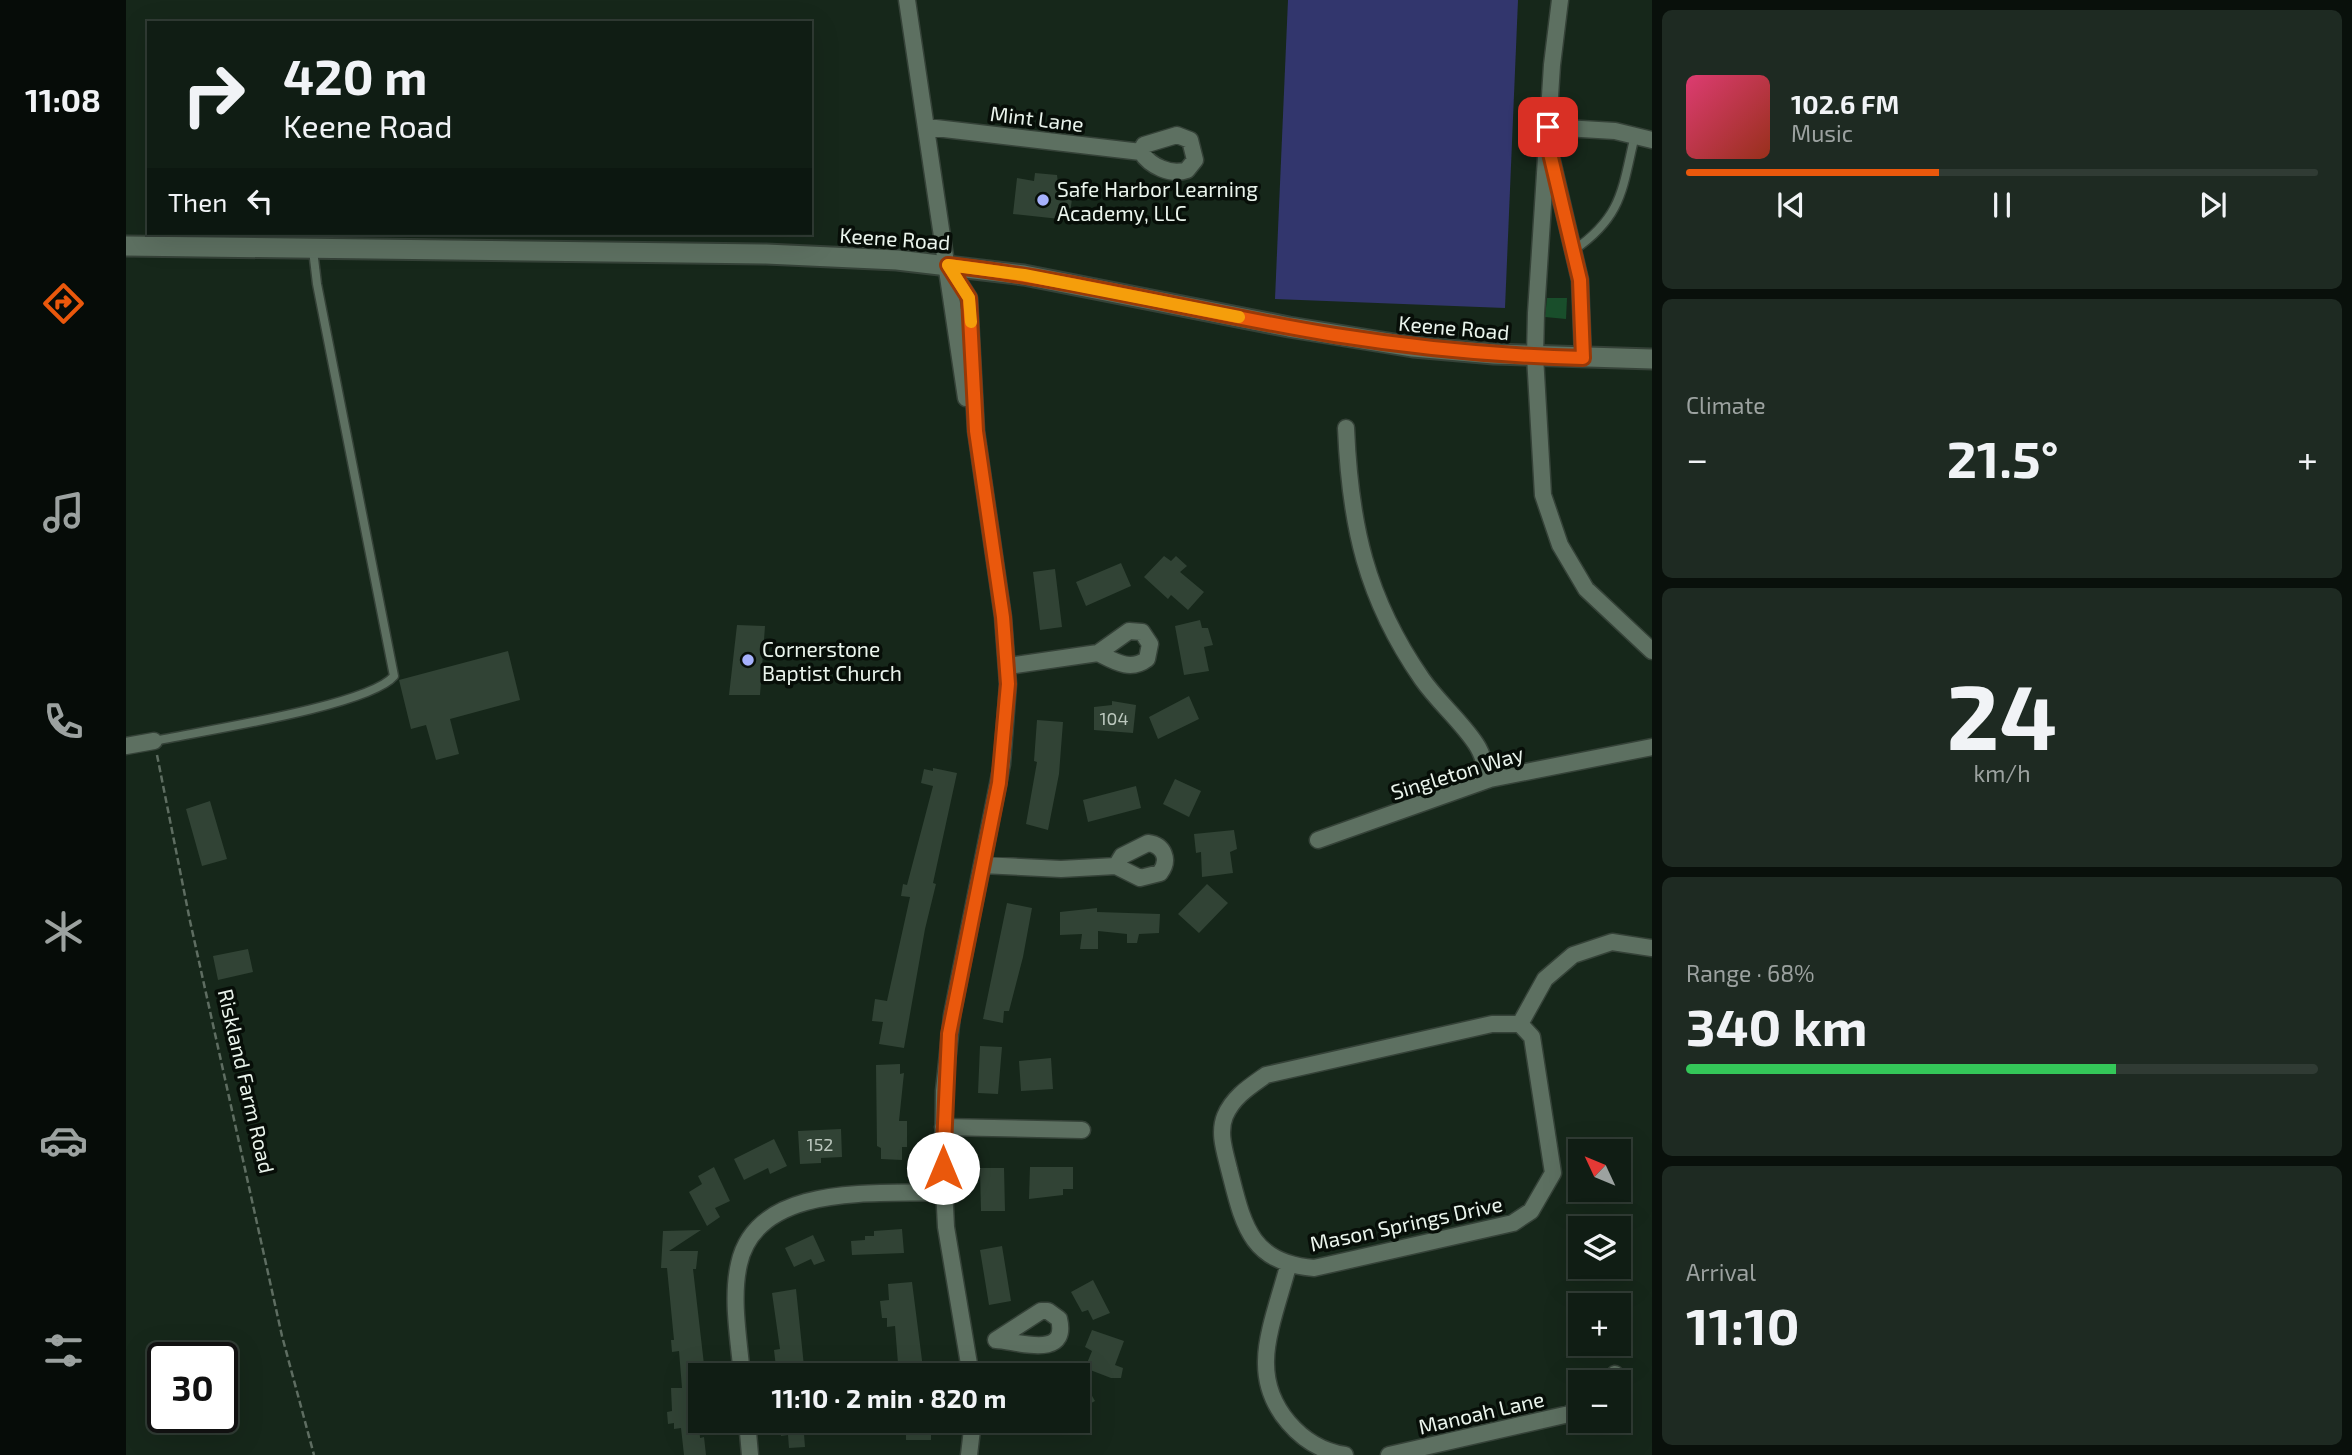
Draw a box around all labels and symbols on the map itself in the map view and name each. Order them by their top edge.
pin [1518,97,1578,157]
street label: Mint Lane [989,100,1085,136]
place label: Safe Harbor Learning Academy, LLC [1057,176,1258,225]
marker: Safe Harbor Learning Academy, LLC [1035,192,1051,208]
street label: Keene Road [839,222,951,254]
street label: Keene Road [1398,310,1510,344]
place label: Cornerstone Baptist Church [762,636,902,685]
marker: Cornerstone Baptist Church [740,652,756,668]
house number: 104 [1099,707,1129,729]
street label: Singleton Way [1388,740,1526,804]
street label: Riskland Farm Road [214,986,280,1176]
position arrow [906,1131,980,1205]
house number: 152 [807,1133,833,1155]
north arrow [1568,1139,1631,1202]
street label: Mason Springs Drive [1307,1190,1505,1256]
speed limit sign: 30 [147,1342,238,1433]
street label: Manoah Lane [1416,1385,1546,1439]

